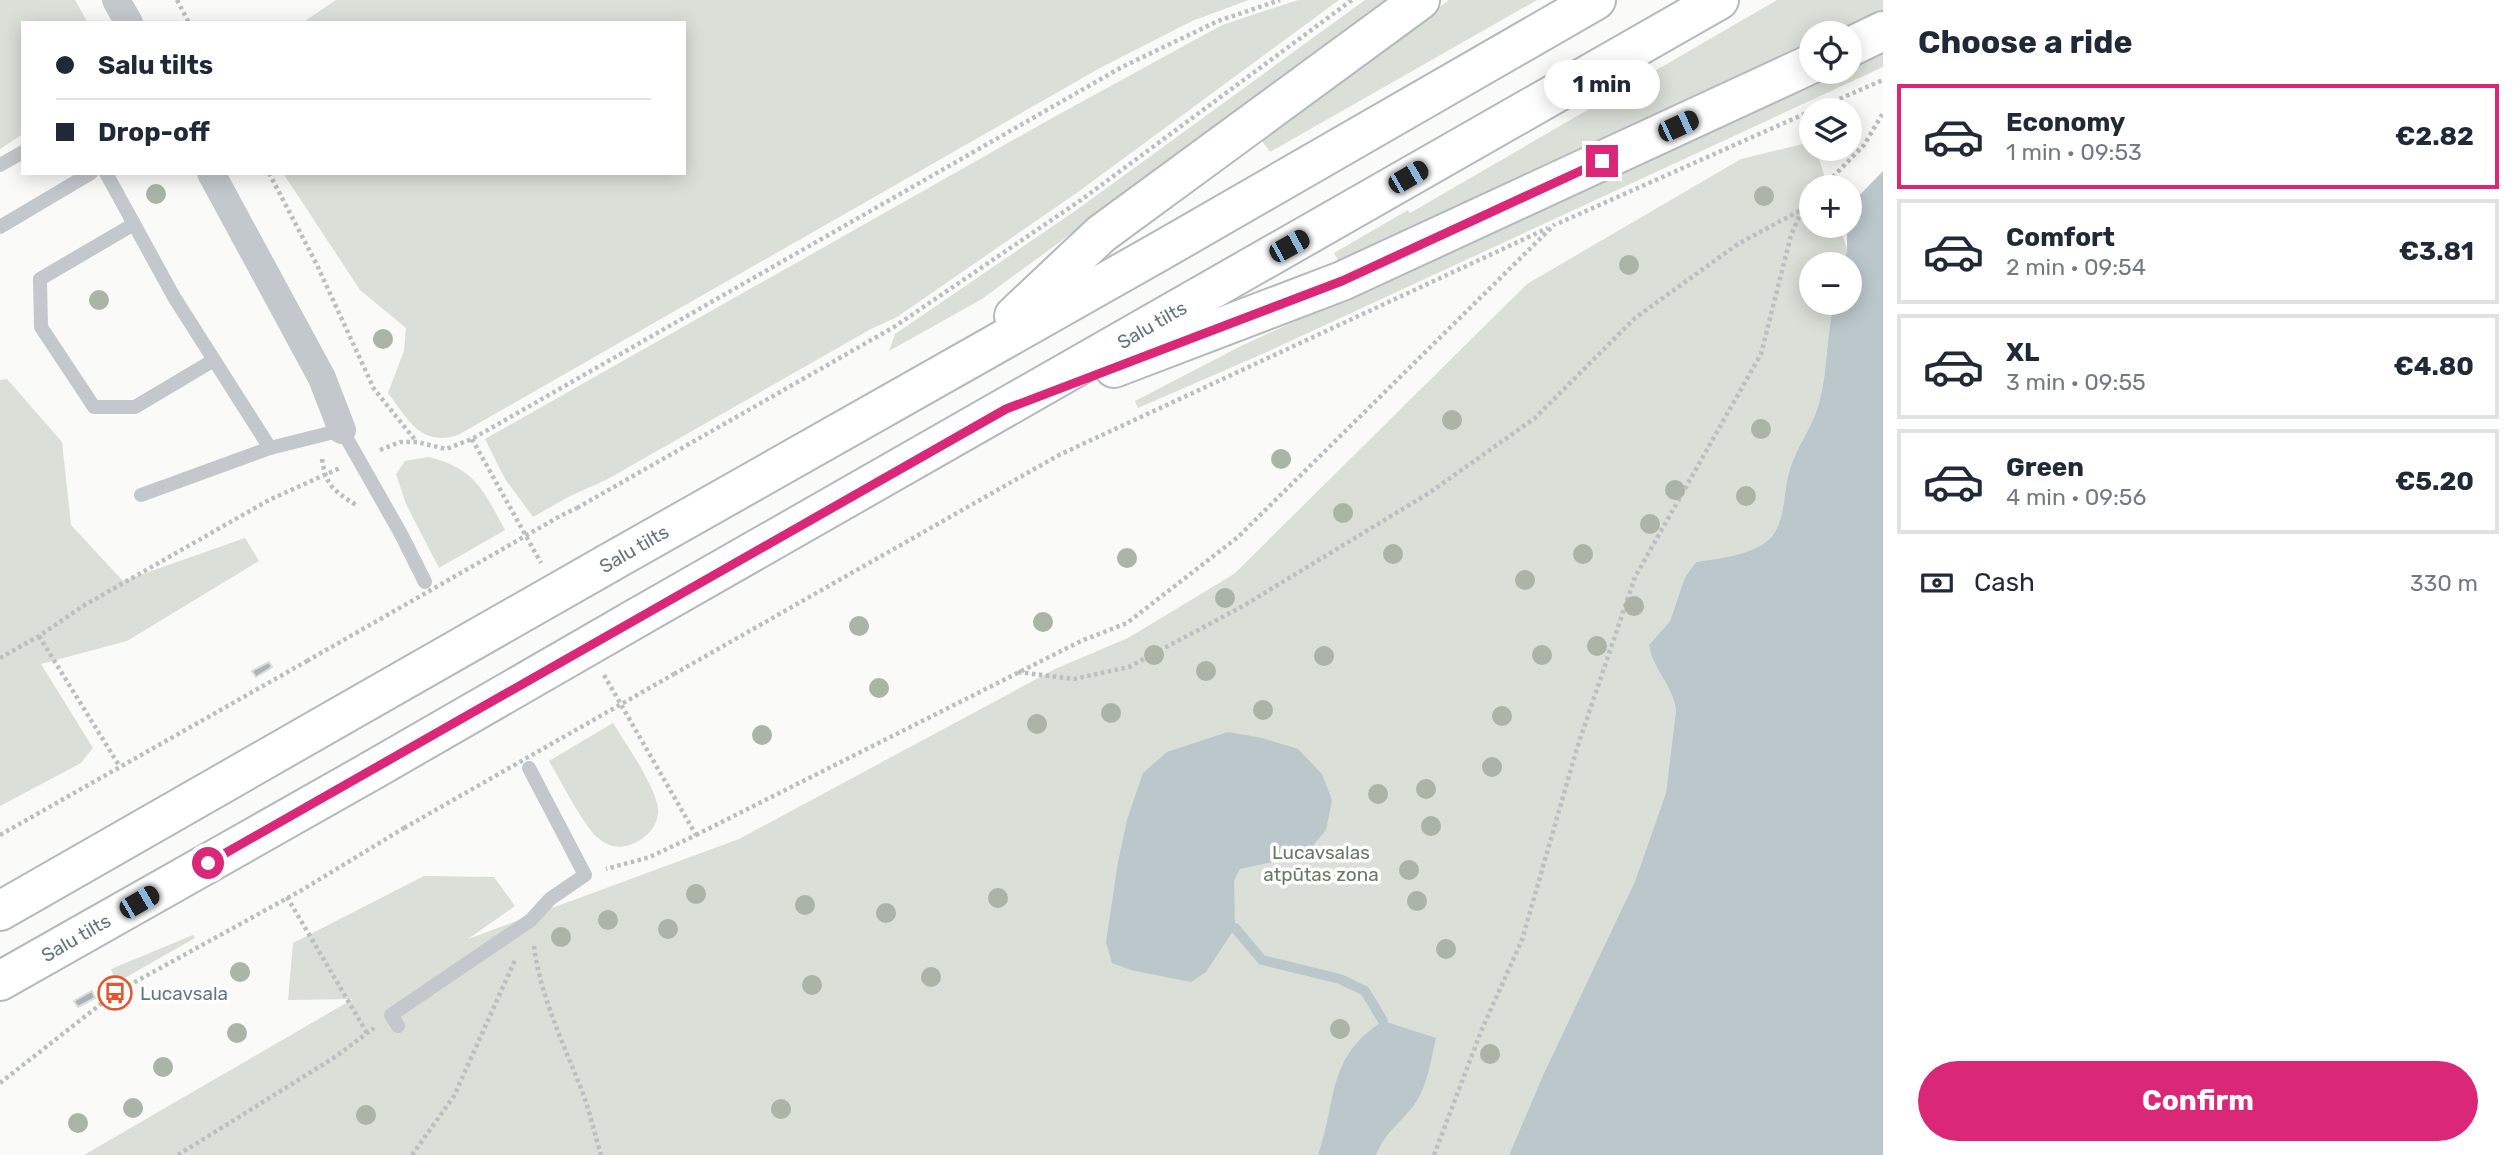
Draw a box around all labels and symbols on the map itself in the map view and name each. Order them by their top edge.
callout: 1 min [1544,60,1660,108]
car [1655,108,1702,144]
route end [1586,145,1618,177]
car [1385,157,1432,197]
car [1266,227,1313,265]
street label: Salu tilts [1113,296,1191,354]
street label: Salu tilts [595,520,673,578]
park label: Lucavsalas atpūtas zona [1263,841,1379,886]
route start [192,847,224,879]
car [116,882,163,922]
street label: Salu tilts [37,909,115,967]
bus stop icon: Lucavsala [96,974,134,1012]
place label: Lucavsala [140,982,228,1005]

